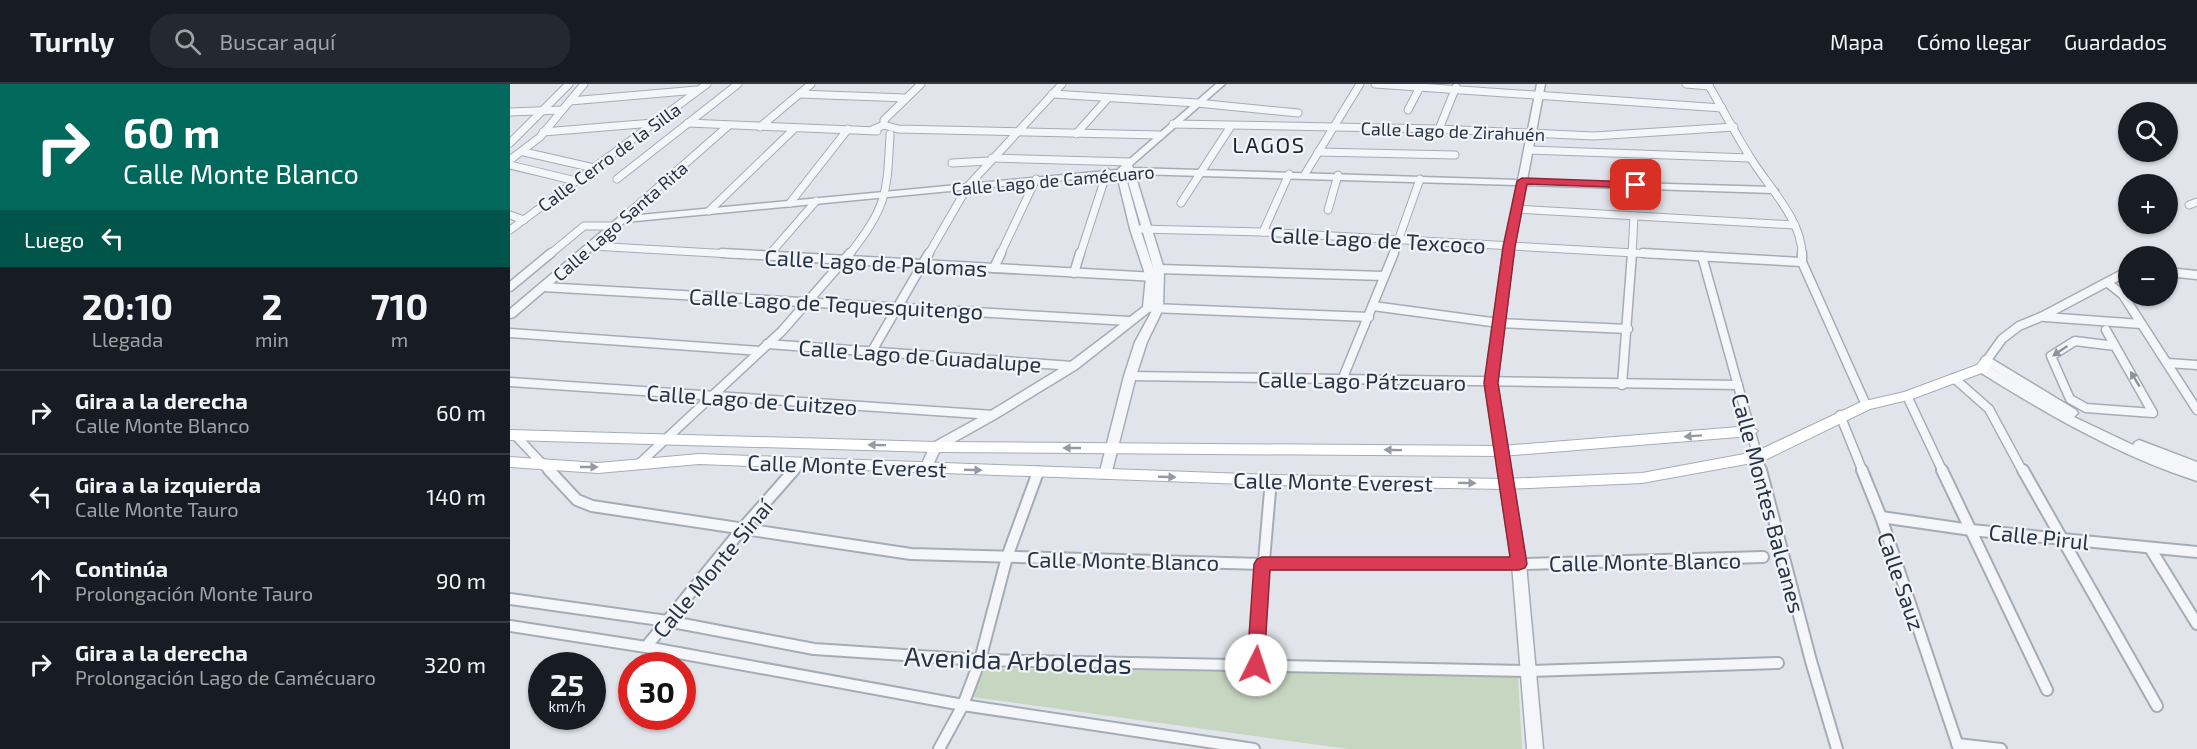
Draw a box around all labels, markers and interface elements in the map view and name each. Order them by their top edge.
search box [150,14,570,68]
text: Turnly [30,24,114,58]
icon: search [171,25,204,58]
text: Buscar aquí [219,28,335,54]
text: Mapa [1830,29,1884,54]
text: Cómo llegar [1917,29,2031,54]
text: Guardados [2064,29,2167,54]
street label: Calle Cerro de la Silla [533,98,685,216]
map controls [2118,102,2178,306]
button: search [2118,102,2178,162]
text: 60 m [123,106,220,156]
icon: right [24,108,102,186]
street label: Calle Lago de Zirahuén [1360,117,1546,145]
district label: LAGOS [1232,131,1306,157]
street label: Calle Lago Santa Rita [548,156,692,286]
text: Calle Monte Blanco [123,157,359,189]
pin [1610,159,1661,210]
street label: Calle Lago de Camécuaro [951,160,1155,200]
icon: arrive [1619,168,1652,201]
button: + [2118,174,2178,234]
street label: Calle Lago de Texcoco [1270,220,1486,258]
icon: left [96,222,129,255]
text: Luego [24,226,84,252]
street label: Calle Lago de Palomas [764,243,988,281]
button: − [2118,246,2178,306]
street label: Calle Lago de Tequesquitengo [688,282,984,324]
text: 20:10 [82,284,173,327]
text: 2 [261,284,282,327]
text: 710 [371,284,428,327]
text: Llegada [92,327,163,351]
text: min [255,327,289,351]
text: m [391,327,408,351]
street label: Calle Lago de Guadalupe [798,334,1042,376]
one-way arrow [2051,345,2068,356]
street label: Calle Lago Pátzcuaro [1258,365,1466,395]
one-way arrow [2129,371,2140,387]
street label: Calle Lago de Cuitzeo [646,379,858,419]
text: Gira a la derecha [75,387,248,413]
street label: Calle Montes Balcanes [1727,390,1811,616]
icon: right [24,396,57,429]
text: 60 m [436,399,486,425]
text: Calle Monte Blanco [75,413,250,437]
one-way arrow [1683,431,1702,440]
one-way arrow [868,440,887,450]
one-way arrow [1063,443,1082,453]
one-way arrow [1384,445,1403,455]
street label: Calle Monte Everest [747,449,947,481]
one-way arrow [580,462,599,472]
one-way arrow [963,465,982,474]
street label: Calle Monte Everest [1233,466,1433,496]
text: Gira a la izquierda [75,471,261,497]
one-way arrow [1158,472,1177,482]
one-way arrow [1458,478,1477,488]
icon: left [24,480,57,513]
text: 140 m [426,483,486,509]
street label: Calle Monte Sinaí [647,493,778,642]
text: Calle Monte Tauro [75,497,239,521]
street label: Calle Pirul [1988,518,2091,554]
street label: Calle Sauz [1873,528,1931,634]
street label: Calle Monte Blanco [1027,545,1219,575]
street label: Calle Monte Blanco [1549,546,1741,576]
text: Continúa [75,555,168,581]
icon: ahead [24,564,57,597]
text: 90 m [436,567,486,593]
text: Prolongación Monte Tauro [75,581,313,605]
position arrow [1224,633,1288,697]
text: Gira a la derecha [75,639,248,665]
street label: Avenida Arboledas [904,639,1132,679]
icon: right [24,648,57,681]
text: 320 m [424,651,486,677]
speed limit sign: 30 [618,652,696,730]
text: Prolongación Lago de Camécuaro [75,665,376,689]
text: 25 [550,666,584,702]
text: km/h [548,697,586,715]

